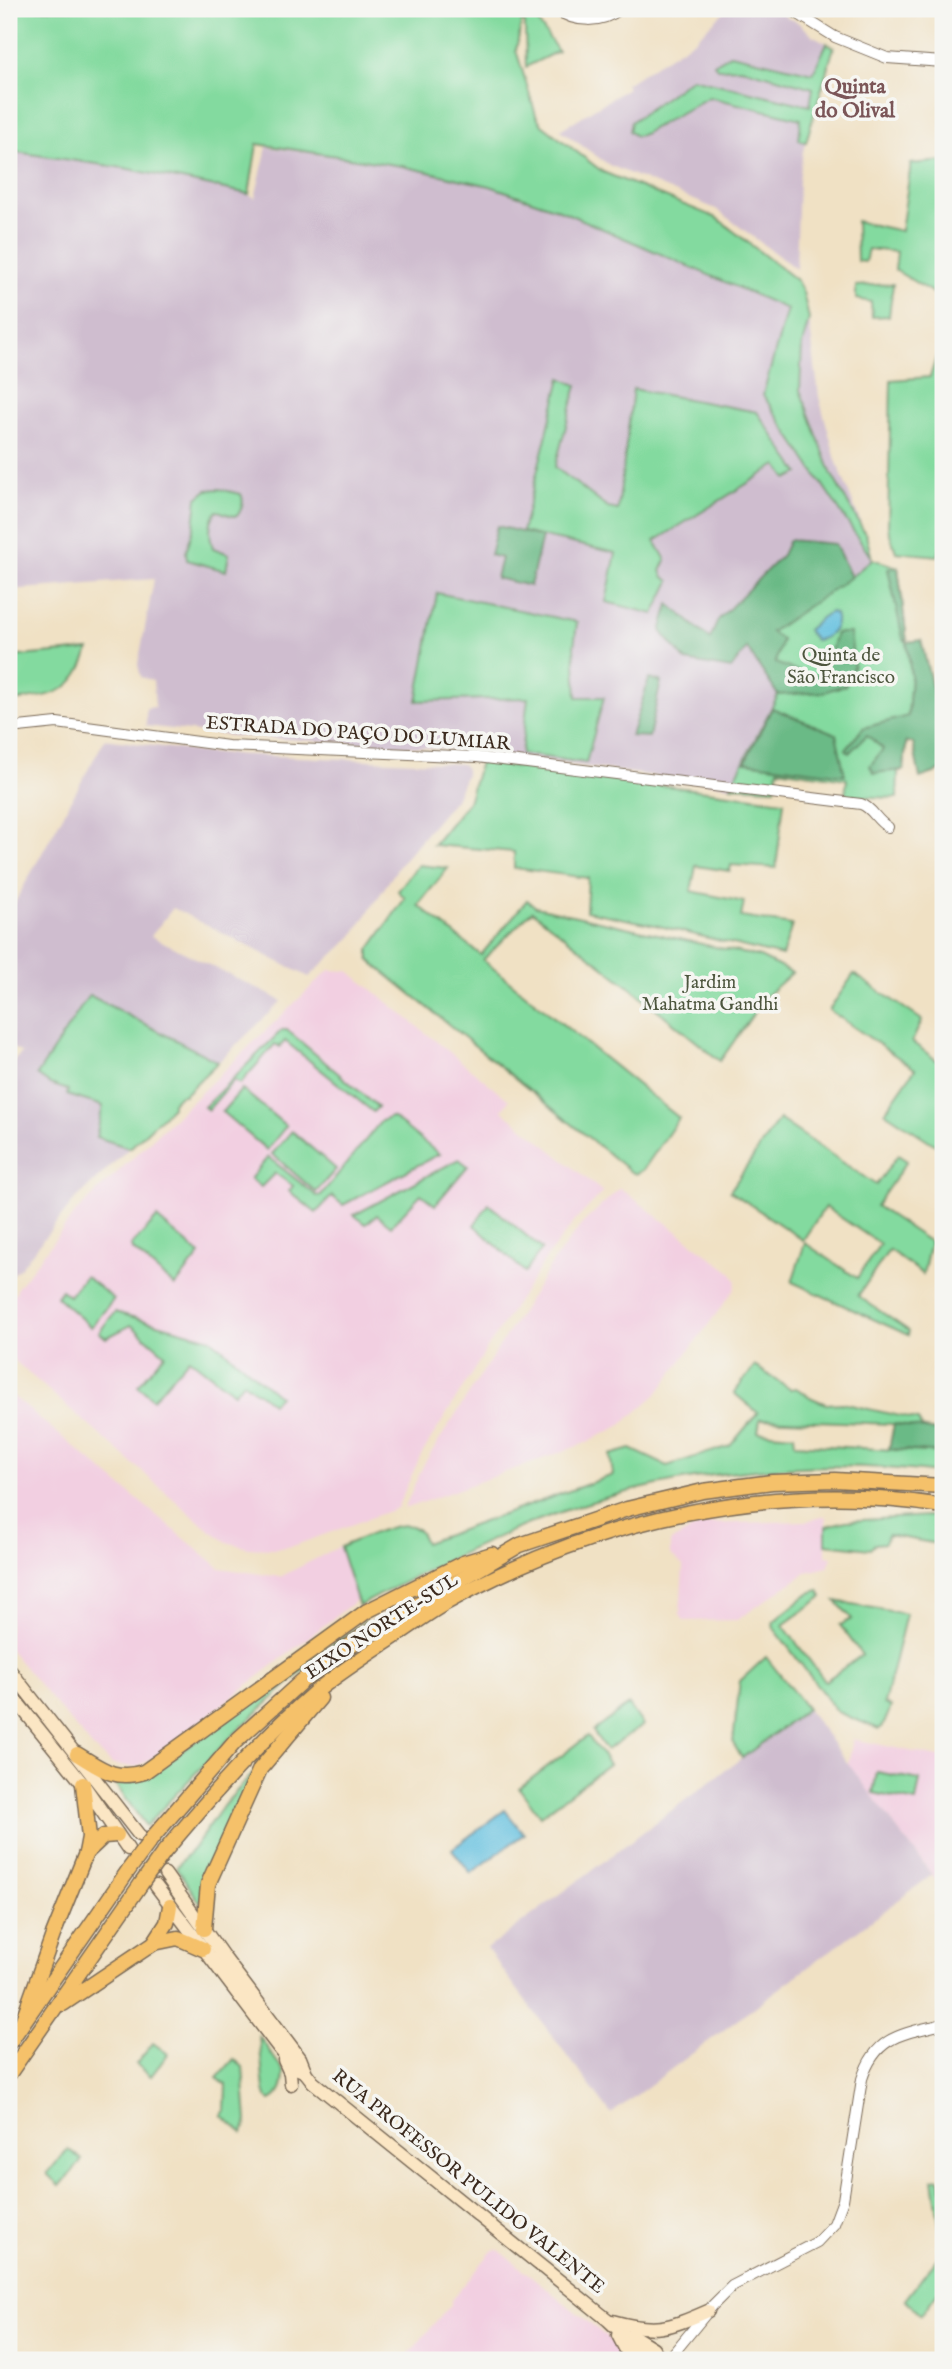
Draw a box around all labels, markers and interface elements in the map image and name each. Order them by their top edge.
district label: Quinta do Olival [815,74,896,125]
park label: Quinta de São Francisco [787,644,895,690]
street label: ESTRADA DO PAÇO DO LUMIAR [205,711,512,757]
park label: Jardim Mahatma Gandhi [642,971,778,1017]
street label: EIXO NORTE-SUL [301,1568,463,1685]
street label: RUA PROFESSOR PULIDO VALENTE [327,2065,609,2299]

